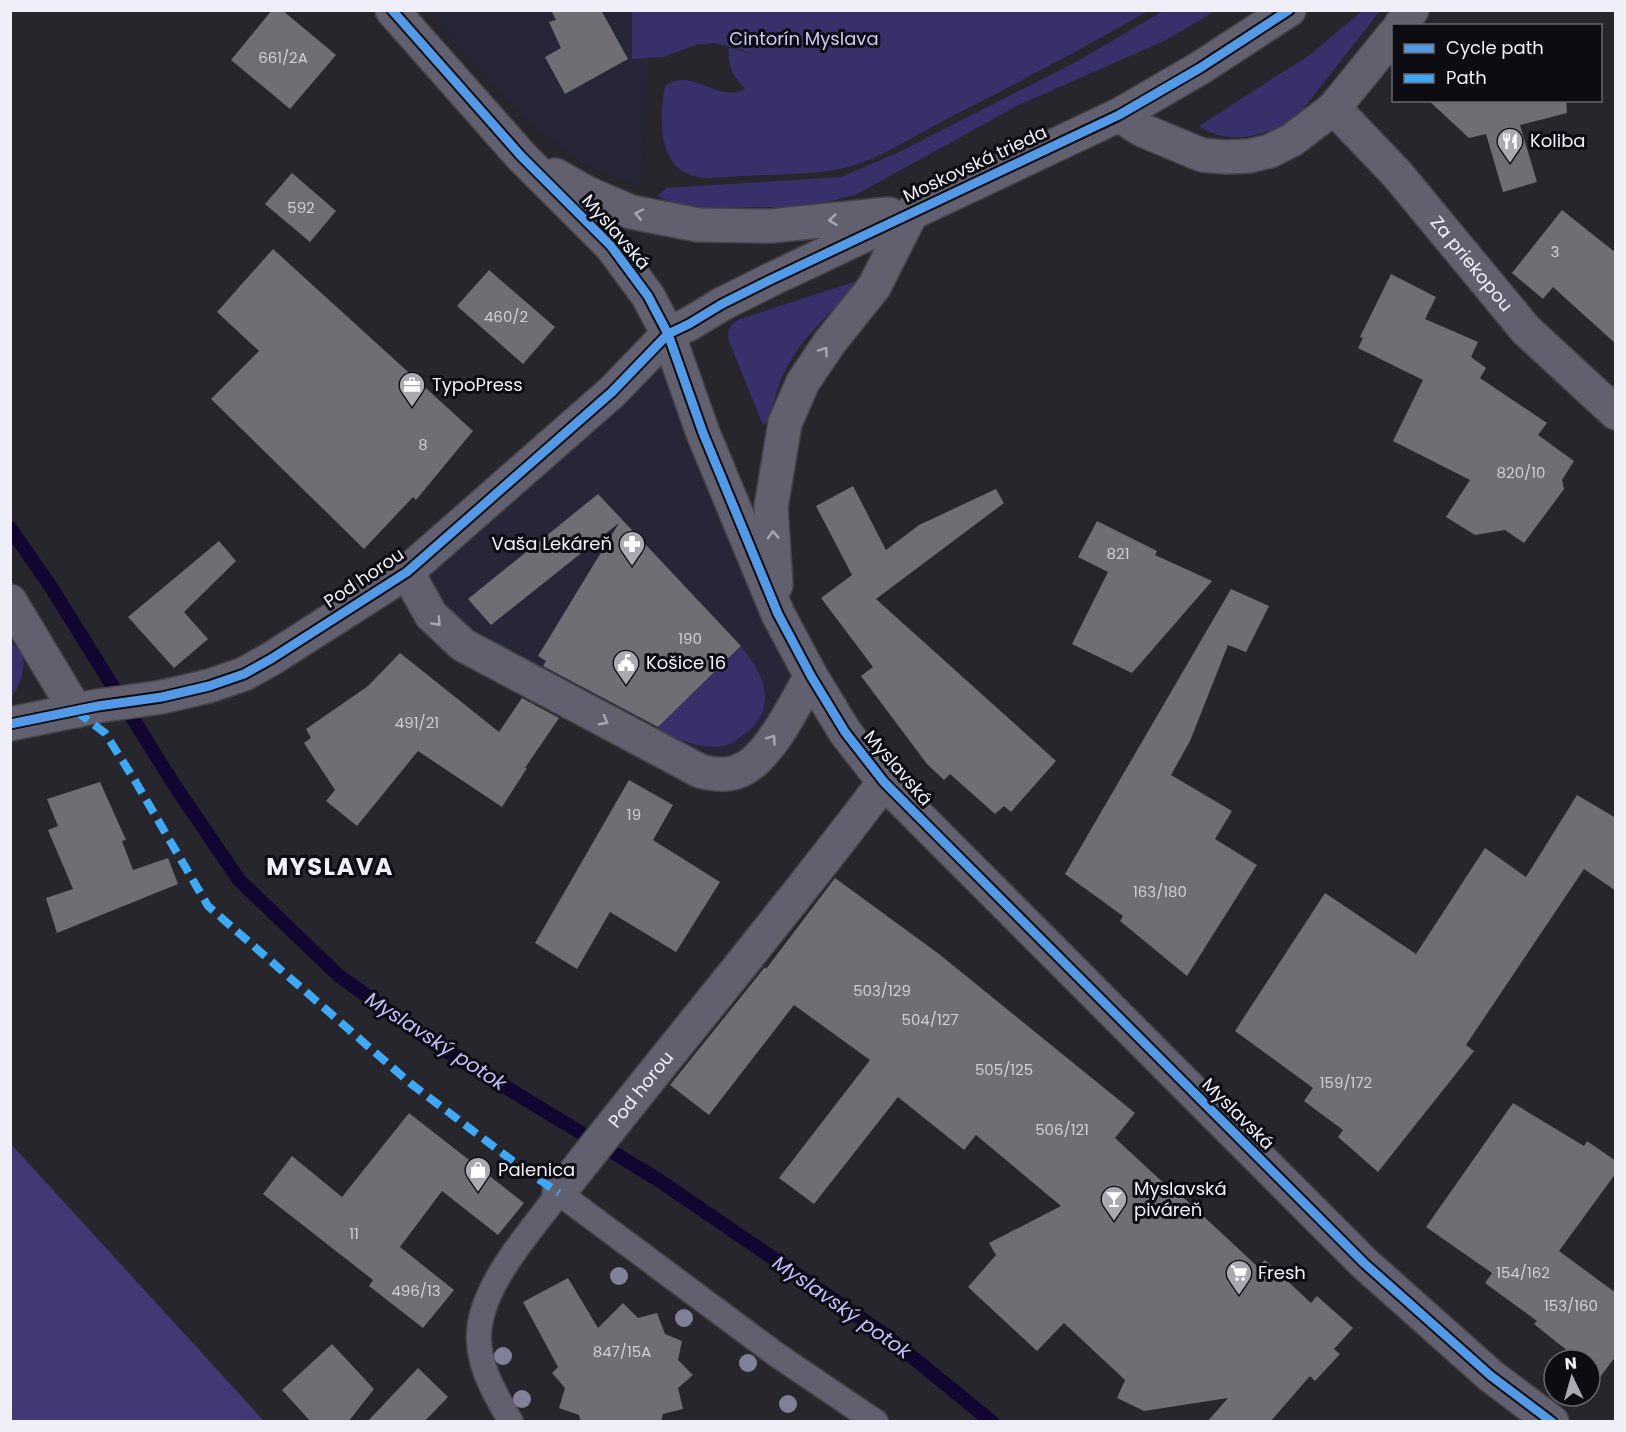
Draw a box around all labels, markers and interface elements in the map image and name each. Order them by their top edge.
legend [1392,24,1602,102]
park label: Cintorín Myslava [729,26,879,51]
text: Cycle path [1446,35,1544,60]
house number: 661/2A [258,47,308,68]
text: Path [1446,65,1487,90]
street label: Moskovská trieda [899,119,1051,208]
restaurant icon: Koliba [1495,126,1525,164]
place label: Koliba [1530,128,1586,153]
street label: Myslavská [577,189,656,275]
house number: 592 [287,197,315,218]
one-way arrow [634,208,644,221]
street label: Za priekopou [1425,211,1519,317]
one-way arrow [828,213,837,226]
house number: 3 [1551,241,1559,262]
house number: 460/2 [484,306,528,327]
one-way arrow [817,347,828,358]
office icon: TypoPress [397,370,427,408]
place label: TypoPress [432,372,523,397]
house number: 8 [418,434,428,455]
house number: 820/10 [1497,462,1545,483]
pharmacy icon: Vaša Lekáreň [617,529,647,567]
one-way arrow [766,530,779,539]
place label: Vaša Lekáreň [492,531,612,556]
street label: Pod horou [319,542,409,614]
house number: 821 [1107,543,1129,564]
one-way arrow [430,614,441,625]
house number: 190 [678,628,702,649]
public building icon: Košice 16 [611,648,641,686]
place label: Košice 16 [646,650,726,675]
house number: 491/21 [395,712,439,733]
one-way arrow [598,714,608,725]
street label: Myslavská [859,725,938,811]
one-way arrow [765,735,776,746]
house number: 19 [627,804,641,825]
district label: MYSLAVA [266,850,394,883]
house number: 163/180 [1133,881,1187,902]
house number: 503/129 [853,980,911,1001]
water label: Myslavský potok [360,985,513,1098]
house number: 504/127 [901,1009,959,1030]
street label: Pod horou [602,1045,679,1133]
house number: 505/125 [975,1059,1033,1080]
street label: Myslavská [1197,1072,1280,1155]
house number: 159/172 [1320,1072,1372,1093]
house number: 506/121 [1035,1119,1089,1140]
shop icon: Palenica [463,1155,493,1193]
place label: Palenica [498,1157,575,1182]
place label: Myslavská piváreň [1134,1176,1227,1222]
bar icon: Myslavská piváreň [1099,1184,1129,1222]
house number: 11 [349,1223,359,1244]
water label: Myslavský potok [767,1249,918,1366]
supermarket icon: Fresh [1224,1258,1254,1296]
place label: Fresh [1258,1260,1306,1285]
house number: 154/162 [1496,1262,1550,1283]
house number: 496/13 [391,1280,441,1301]
house number: 153/160 [1544,1295,1598,1316]
house number: 847/15A [593,1341,651,1362]
north arrow [1542,1348,1602,1408]
text: N [1564,1352,1578,1376]

